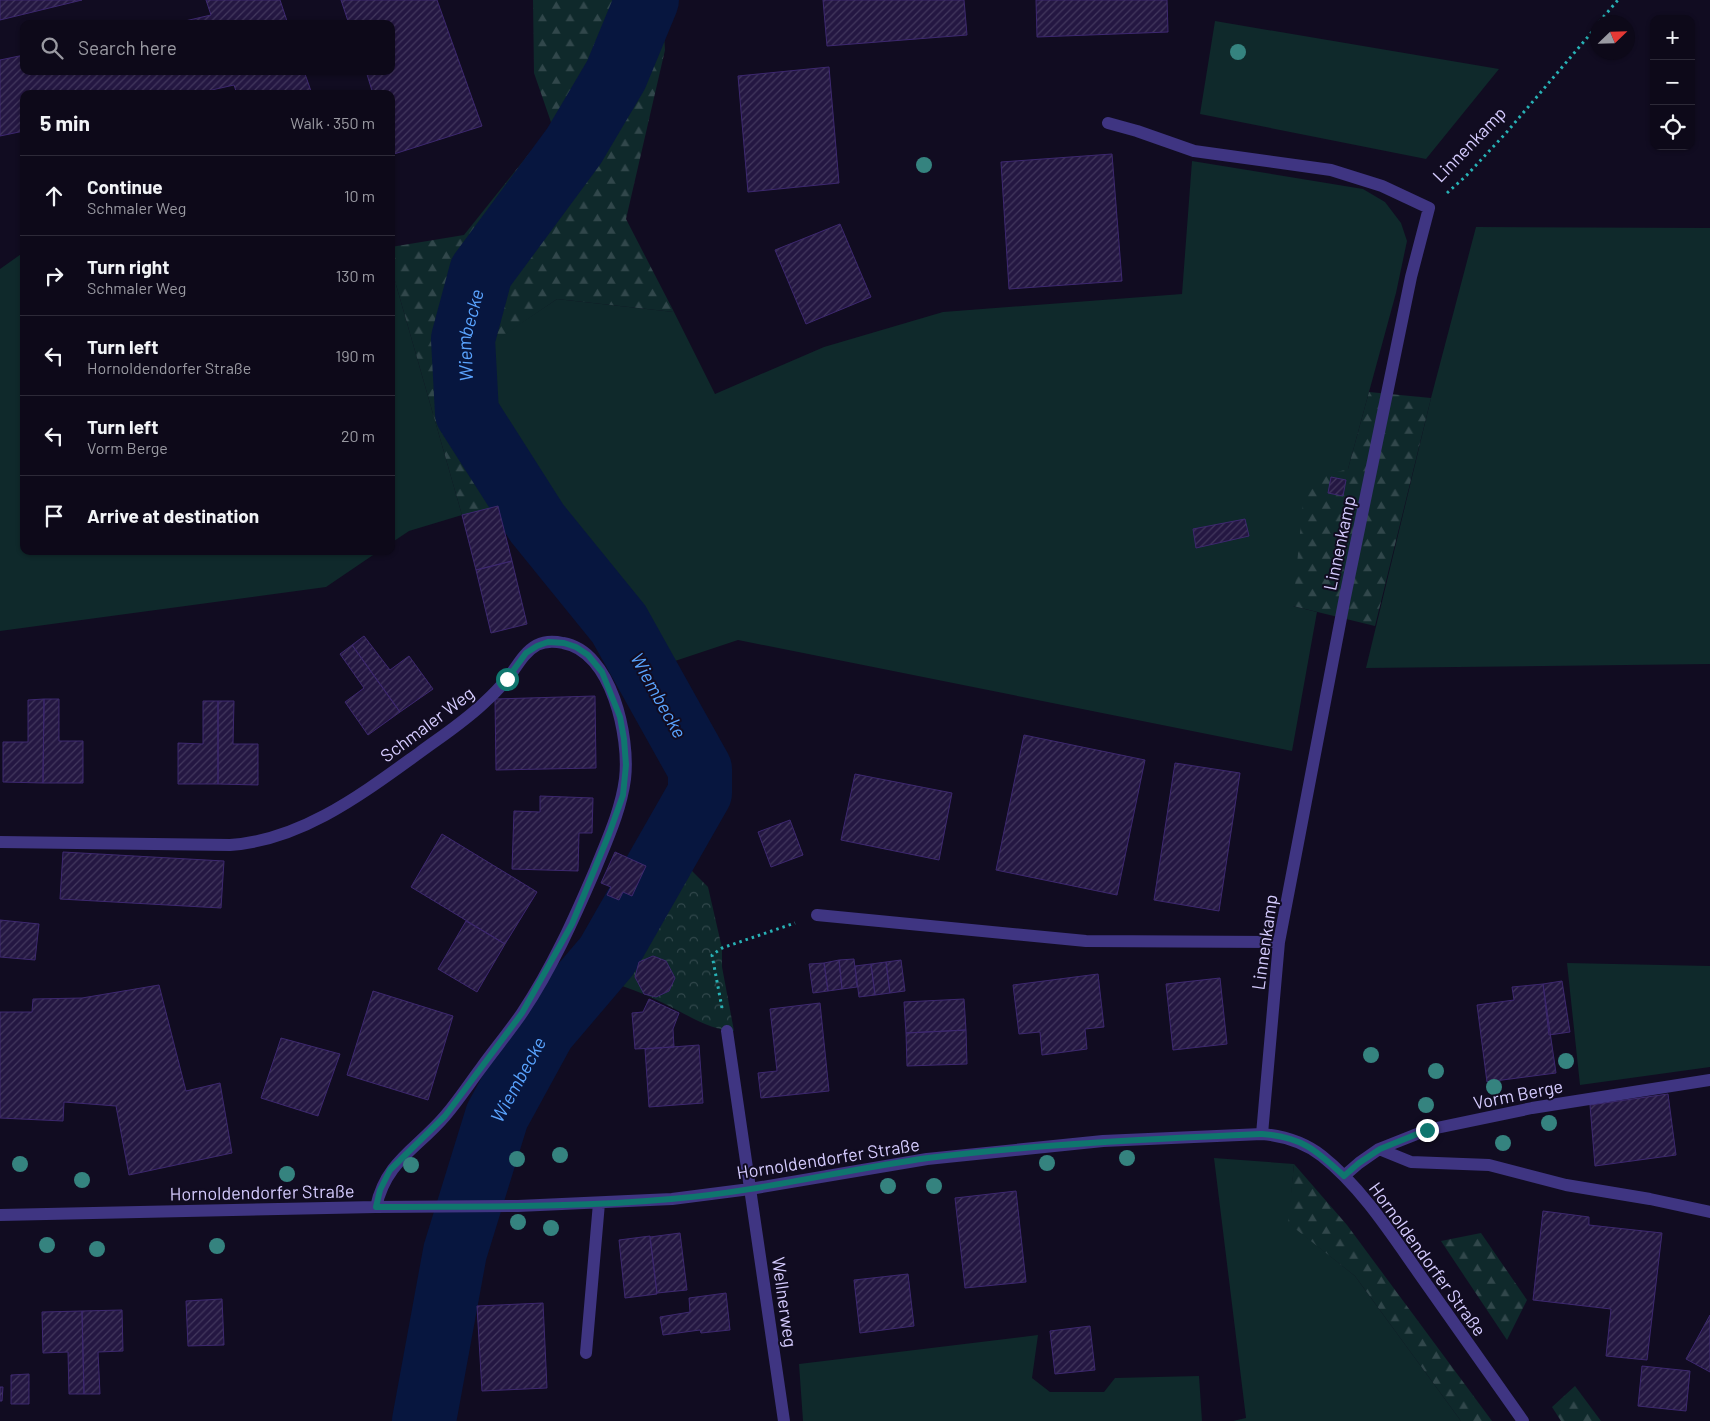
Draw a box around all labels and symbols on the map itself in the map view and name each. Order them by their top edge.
north arrow [1590,15,1635,60]
street label: Linnenkamp [1428,102,1510,186]
water label: Wiembecke [451,286,487,382]
street label: Linnenkamp [1318,494,1360,592]
water label: Wiembecke [626,648,692,742]
route start [496,668,519,691]
street label: Schmaler Weg [376,682,478,766]
street label: Linnenkamp [1246,893,1282,991]
water label: Wiembecke [484,1032,550,1126]
street label: Vorm Berge [1471,1075,1565,1113]
route end [1416,1119,1439,1142]
street label: Hornoldendorfer Straße [735,1133,921,1183]
street label: Hornoldendorfer Straße [1365,1178,1491,1340]
street label: Hornoldendorfer Straße [169,1179,355,1205]
street label: Wellnerweg [768,1255,802,1349]

